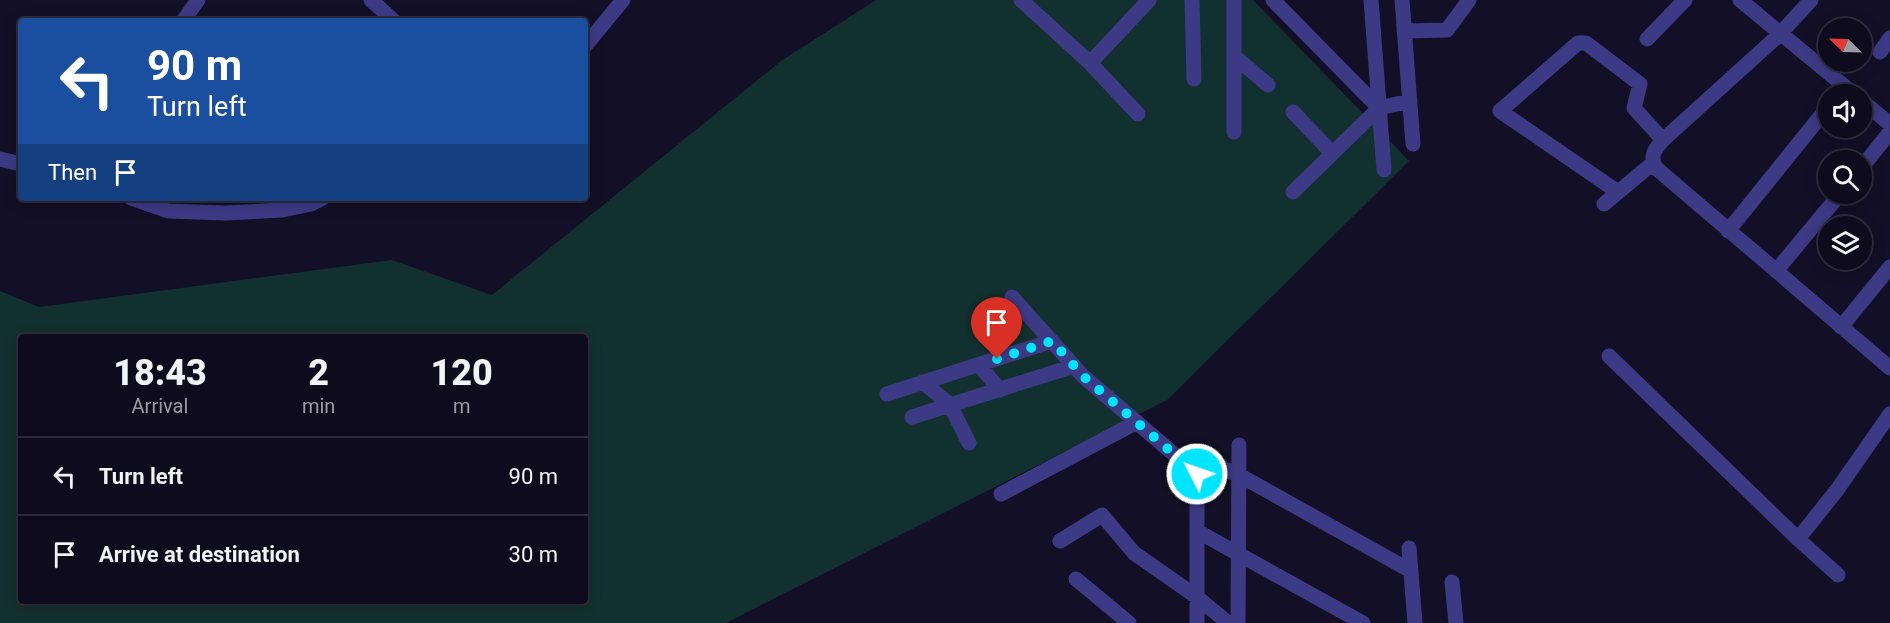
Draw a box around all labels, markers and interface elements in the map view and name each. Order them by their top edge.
north arrow [1818,18,1872,72]
map controls [1818,18,1872,270]
text: 90 m [147,41,242,90]
icon: left [48,42,126,120]
button: sound [1818,84,1872,138]
text: Turn left [147,91,247,123]
button: search [1818,150,1872,204]
icon: arrive [109,156,142,189]
text: Then [48,160,97,185]
button: layers [1818,216,1872,270]
pin [971,297,1022,359]
icon: arrive [980,306,1013,339]
text: 18:43 [113,352,207,394]
text: 2 [308,352,329,394]
text: 120 [431,352,493,394]
text: Arrival [132,394,188,418]
text: min [302,394,335,418]
text: m [453,394,470,418]
position arrow [1165,442,1229,506]
icon: left [48,460,81,493]
text: Turn left [99,464,183,489]
text: 90 m [509,464,558,489]
icon: arrive [48,538,81,571]
text: Arrive at destination [99,542,300,567]
text: 30 m [509,542,558,567]

